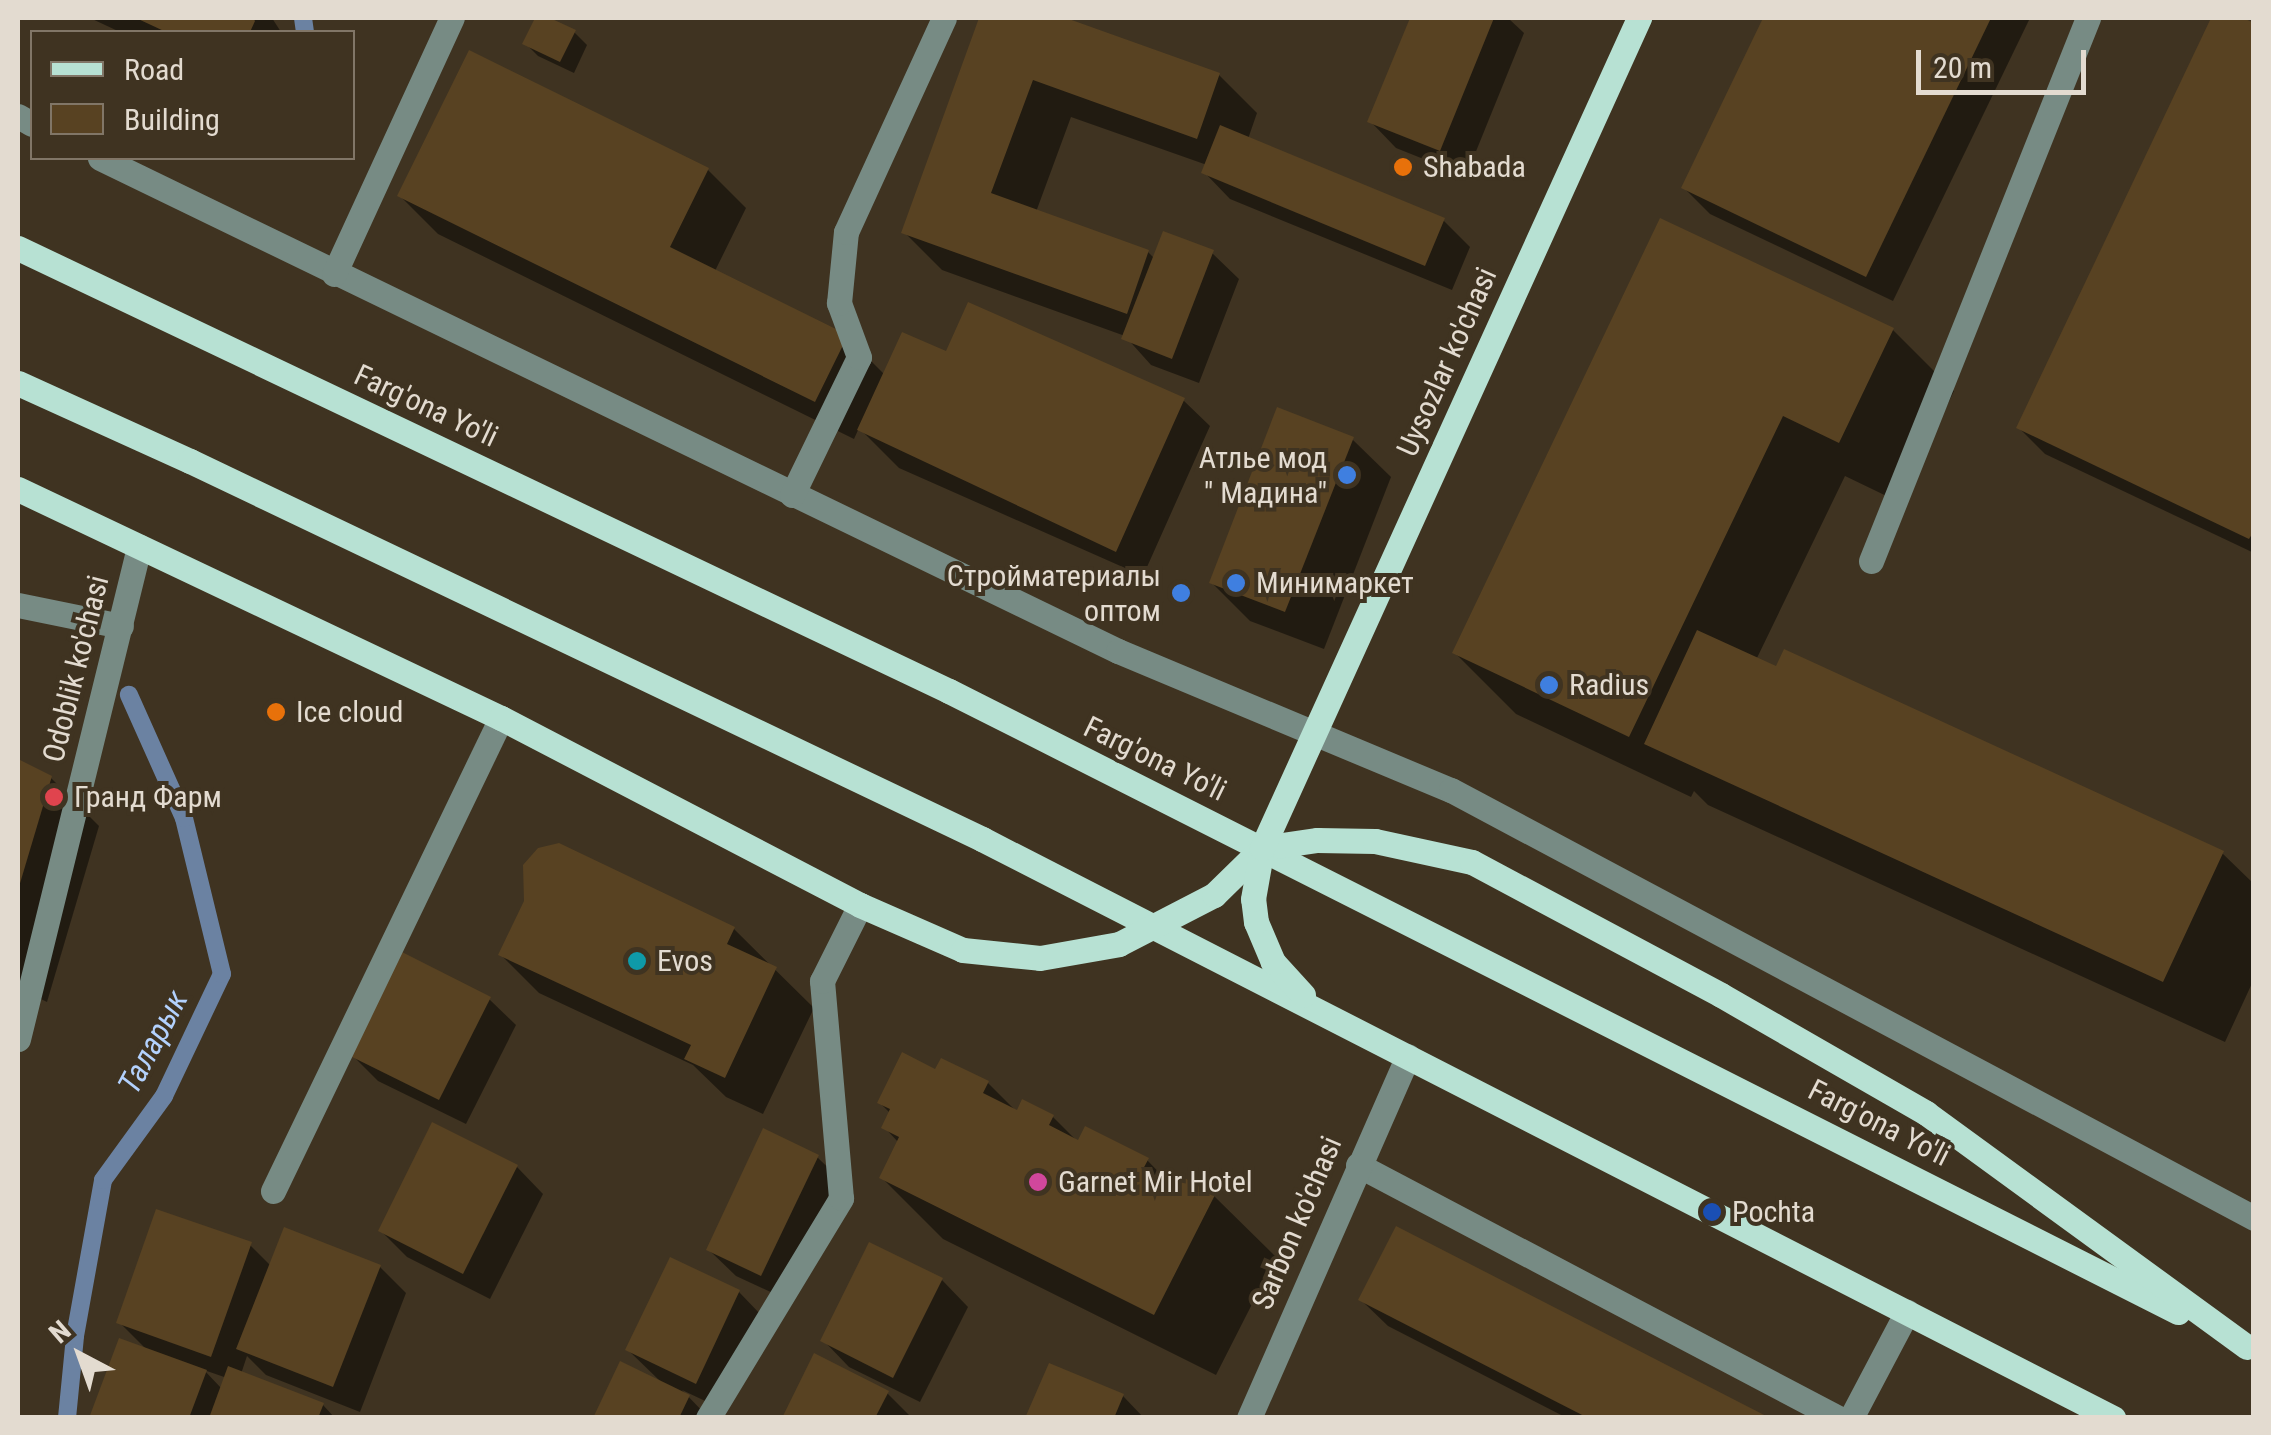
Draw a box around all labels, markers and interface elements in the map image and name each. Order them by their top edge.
legend [30,30,355,160]
scale bar [1921,30,2091,92]
text: 20 m [1933,50,1992,85]
text: Road [124,52,184,87]
text: Building [124,102,220,137]
place label: Shabada [1423,149,1526,185]
marker: Shabada [1392,156,1414,178]
street label: Uysozlar ko'chasi [1389,262,1505,462]
street label: Farg'ona Yo'li [349,357,503,455]
place label: Атлье мод " Мадина" [1199,440,1327,510]
marker: Атлье мод " Мадина" [1336,464,1358,486]
place label: Стройматериалы оптом [947,558,1161,628]
place label: Минимаркет [1256,565,1414,601]
street label: Odoblik ko'chasi [35,572,117,766]
marker: Минимаркет [1225,572,1247,594]
marker: Стройматериалы оптом [1170,582,1192,604]
place label: Radius [1569,667,1649,703]
marker: Radius [1538,674,1560,696]
place label: Ice cloud [296,694,403,730]
marker: Ice cloud [265,701,287,723]
street label: Farg'ona Yo'li [1078,709,1232,809]
place label: Гранд Фарм [74,779,222,815]
marker: Гранд Фарм [43,786,65,808]
place label: Evos [657,943,713,979]
marker: Evos [626,950,648,972]
water label: Таларык [110,984,196,1100]
street label: Farg'ona Yo'li [1802,1072,1956,1174]
street label: Sarbon ko'chasi [1244,1131,1350,1315]
place label: Garnet Mir Hotel [1058,1164,1253,1200]
marker: Garnet Mir Hotel [1027,1171,1049,1193]
place label: Pochta [1732,1194,1815,1230]
marker: Pochta [1701,1201,1723,1223]
north arrow [30,1305,130,1405]
text: N [43,1314,77,1350]

